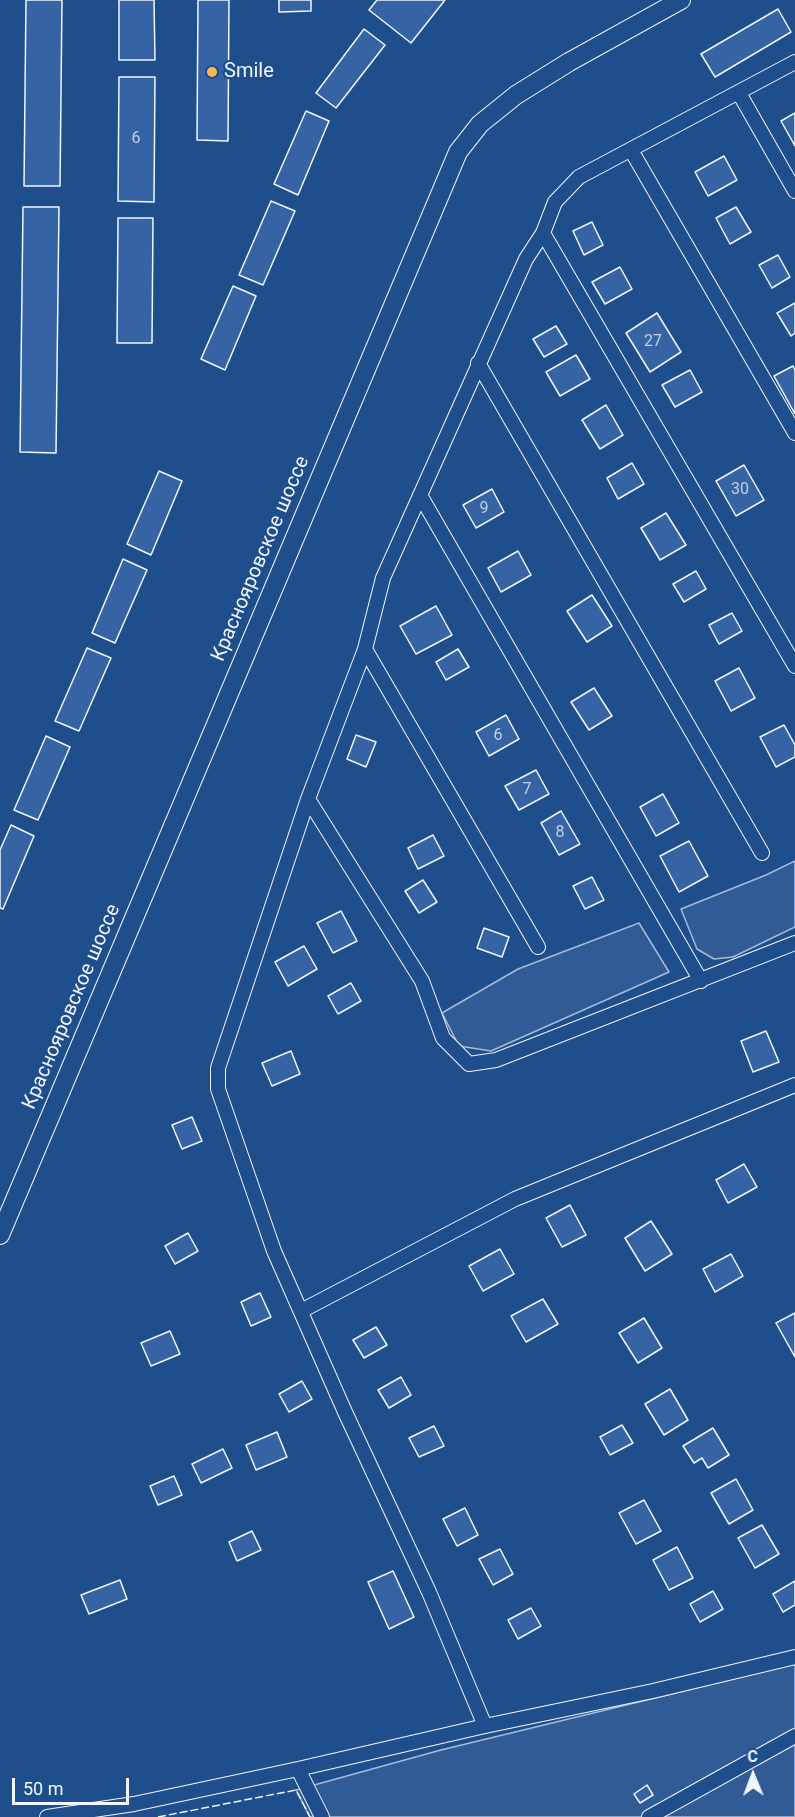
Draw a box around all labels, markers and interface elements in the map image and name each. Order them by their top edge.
place label: Smile [224,60,274,84]
marker: Smile [205,65,219,79]
house number: 6 [132,129,140,149]
house number: 27 [644,332,662,352]
street label: Краснояровское шоссе [207,453,315,665]
house number: 30 [731,480,749,500]
house number: 9 [480,499,488,519]
house number: 6 [494,726,502,746]
house number: 7 [523,780,531,800]
house number: 8 [556,823,564,843]
street label: Краснояровское шоссе [18,901,126,1113]
north arrow [723,1745,783,1805]
text: С [747,1747,758,1766]
scale bar [15,1766,132,1804]
text: 50 m [23,1778,63,1799]

